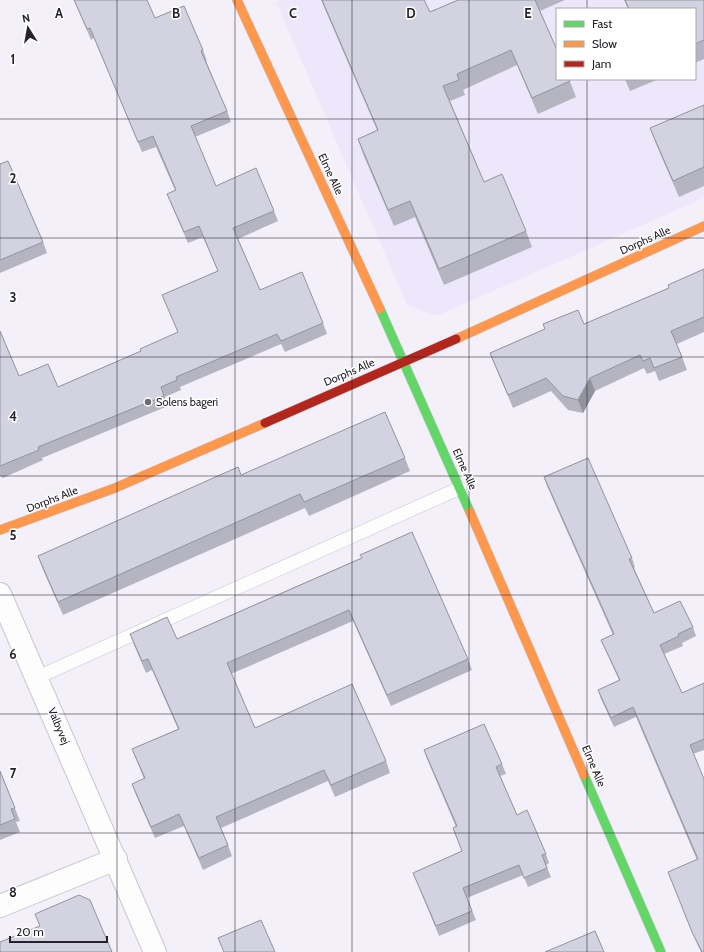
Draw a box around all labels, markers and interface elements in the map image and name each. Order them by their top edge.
text: A [55,5,64,21]
text: B [172,5,180,21]
text: C [289,5,297,21]
text: D [406,5,416,21]
text: E [524,5,532,21]
north arrow [8,8,48,48]
legend [556,8,696,80]
text: N [21,11,31,26]
text: Fast [592,16,612,31]
text: Slow [592,36,617,51]
text: 1 [11,51,15,67]
text: Jam [591,56,611,71]
street label: Elme Alle [315,151,347,197]
text: 2 [10,170,17,186]
street label: Dorphs Alle [617,222,673,257]
text: 3 [9,289,17,305]
street label: Dorphs Alle [321,355,377,389]
place label: Solens bageri [156,395,218,409]
marker: Solens bageri [143,397,153,407]
text: 4 [9,408,17,424]
street label: Elme Alle [450,446,480,492]
street label: Dorphs Alle [24,483,80,515]
text: 5 [10,527,17,543]
text: 6 [9,646,17,662]
street label: Valbyvej [45,705,73,747]
street label: Elme Alle [579,743,609,789]
text: 7 [10,765,17,781]
text: 8 [9,884,17,900]
scale bar [10,918,107,944]
text: 20 m [16,924,44,939]

